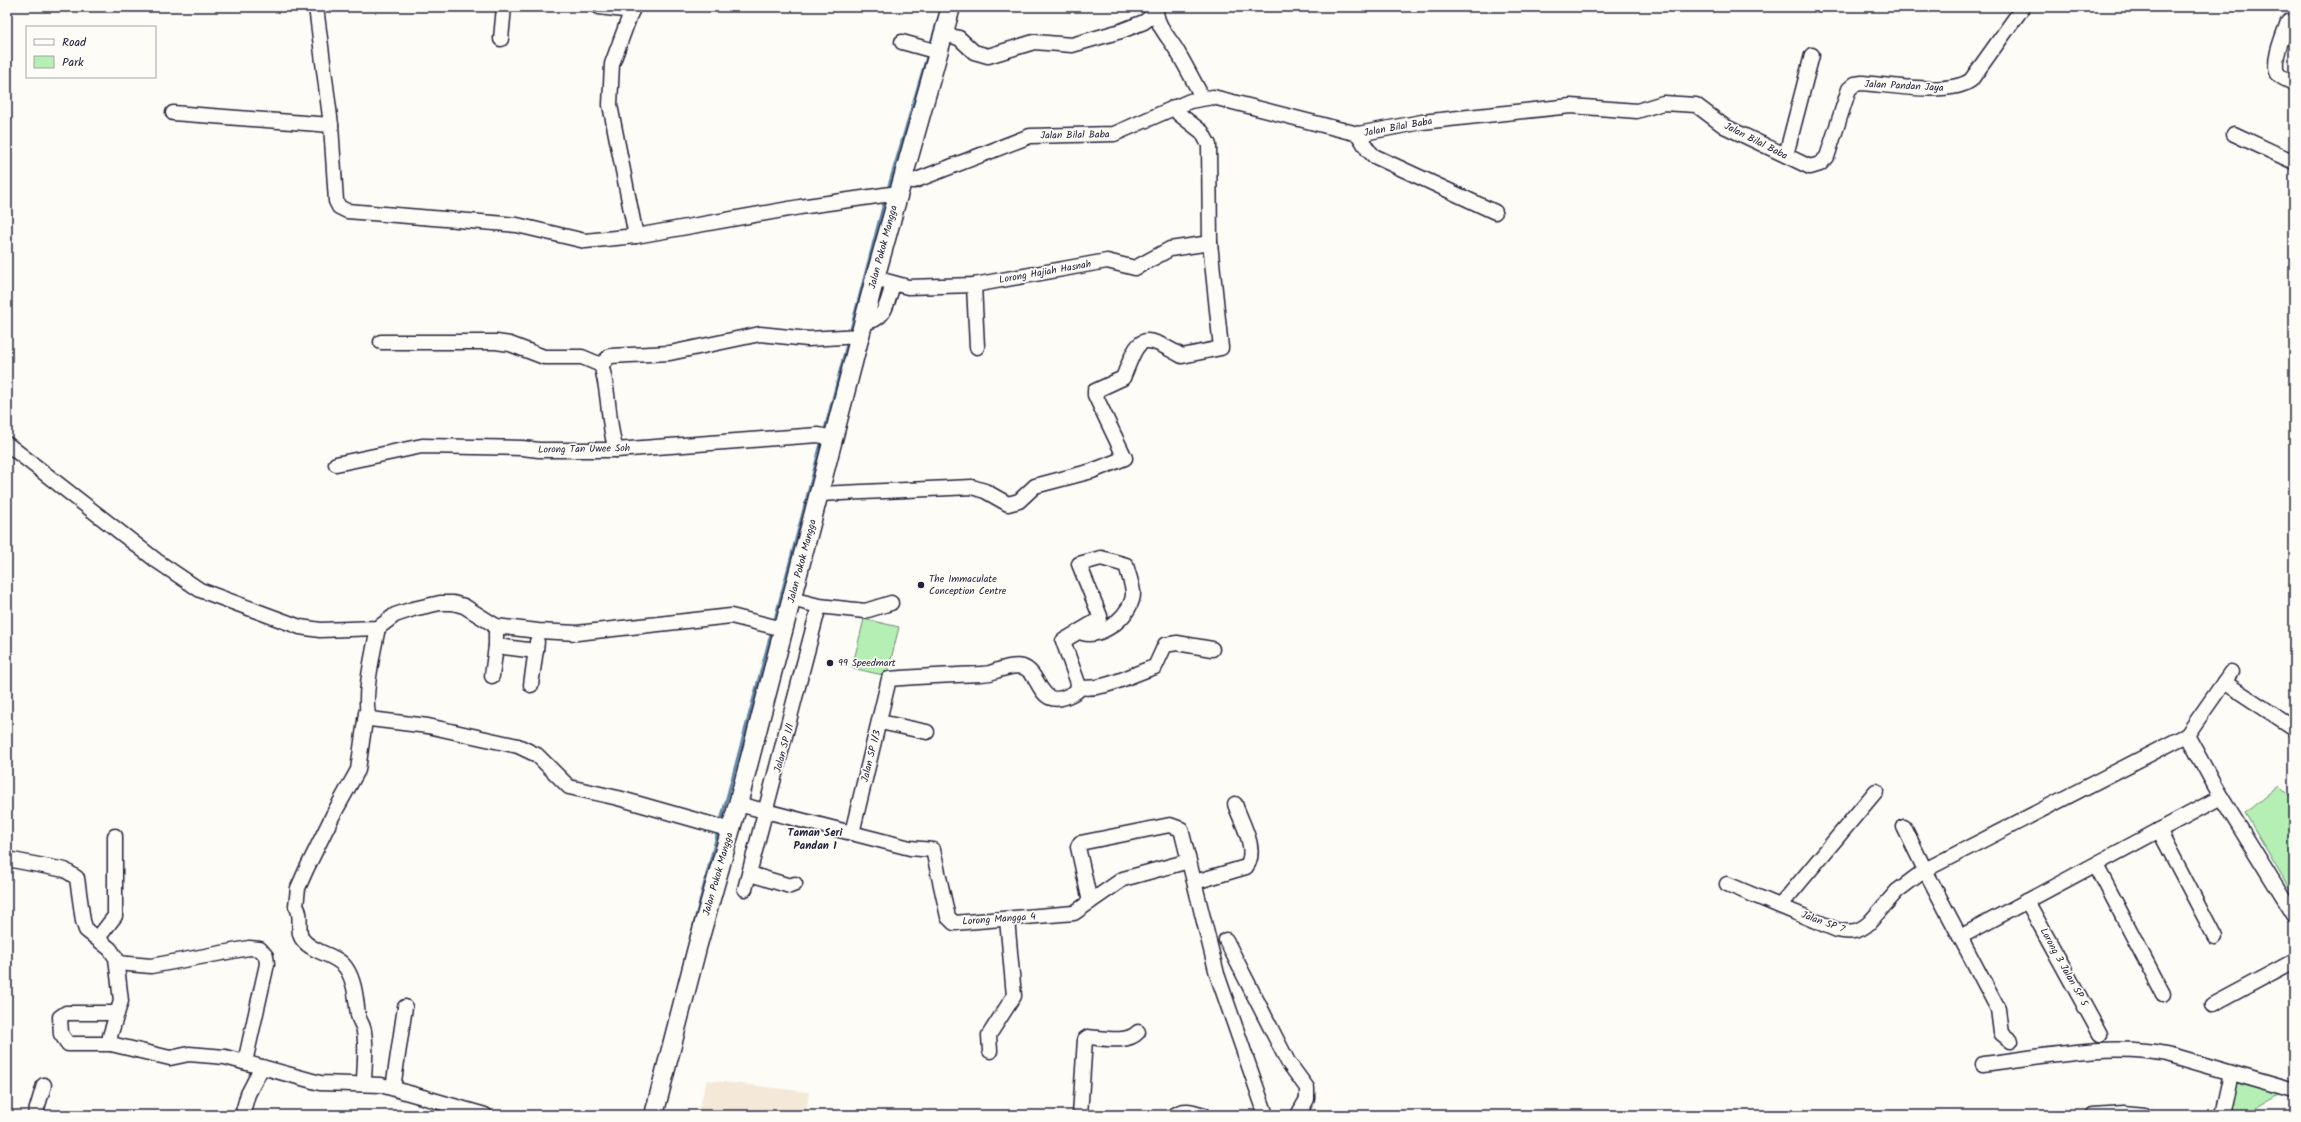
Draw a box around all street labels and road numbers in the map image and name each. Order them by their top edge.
street label: Jalan Pandan Jaya [1864,76,1944,96]
street label: Jalan Bilal Baba [1363,113,1434,141]
street label: Jalan Bilal Baba [1722,118,1791,164]
street label: Jalan Bilal Baba [1040,126,1110,144]
street label: Jalan Pokok Mangga [864,203,902,291]
street label: Lorong Hajiah Hasnah [998,256,1092,288]
street label: Lorong Tan Uwee Soh [538,440,630,458]
street label: Jalan Pokok Mangga [783,517,821,605]
street label: Jalan SP 1/1 [770,722,798,774]
street label: Jalan SP 1/3 [857,728,885,784]
street label: Jalan Pokok Mangga [698,830,738,917]
street label: Jalan SP 7 [1799,907,1847,937]
street label: Lorong Mangga 4 [962,908,1037,930]
street label: Lorong 3 Jalan SP 5 [2036,925,2093,1010]

